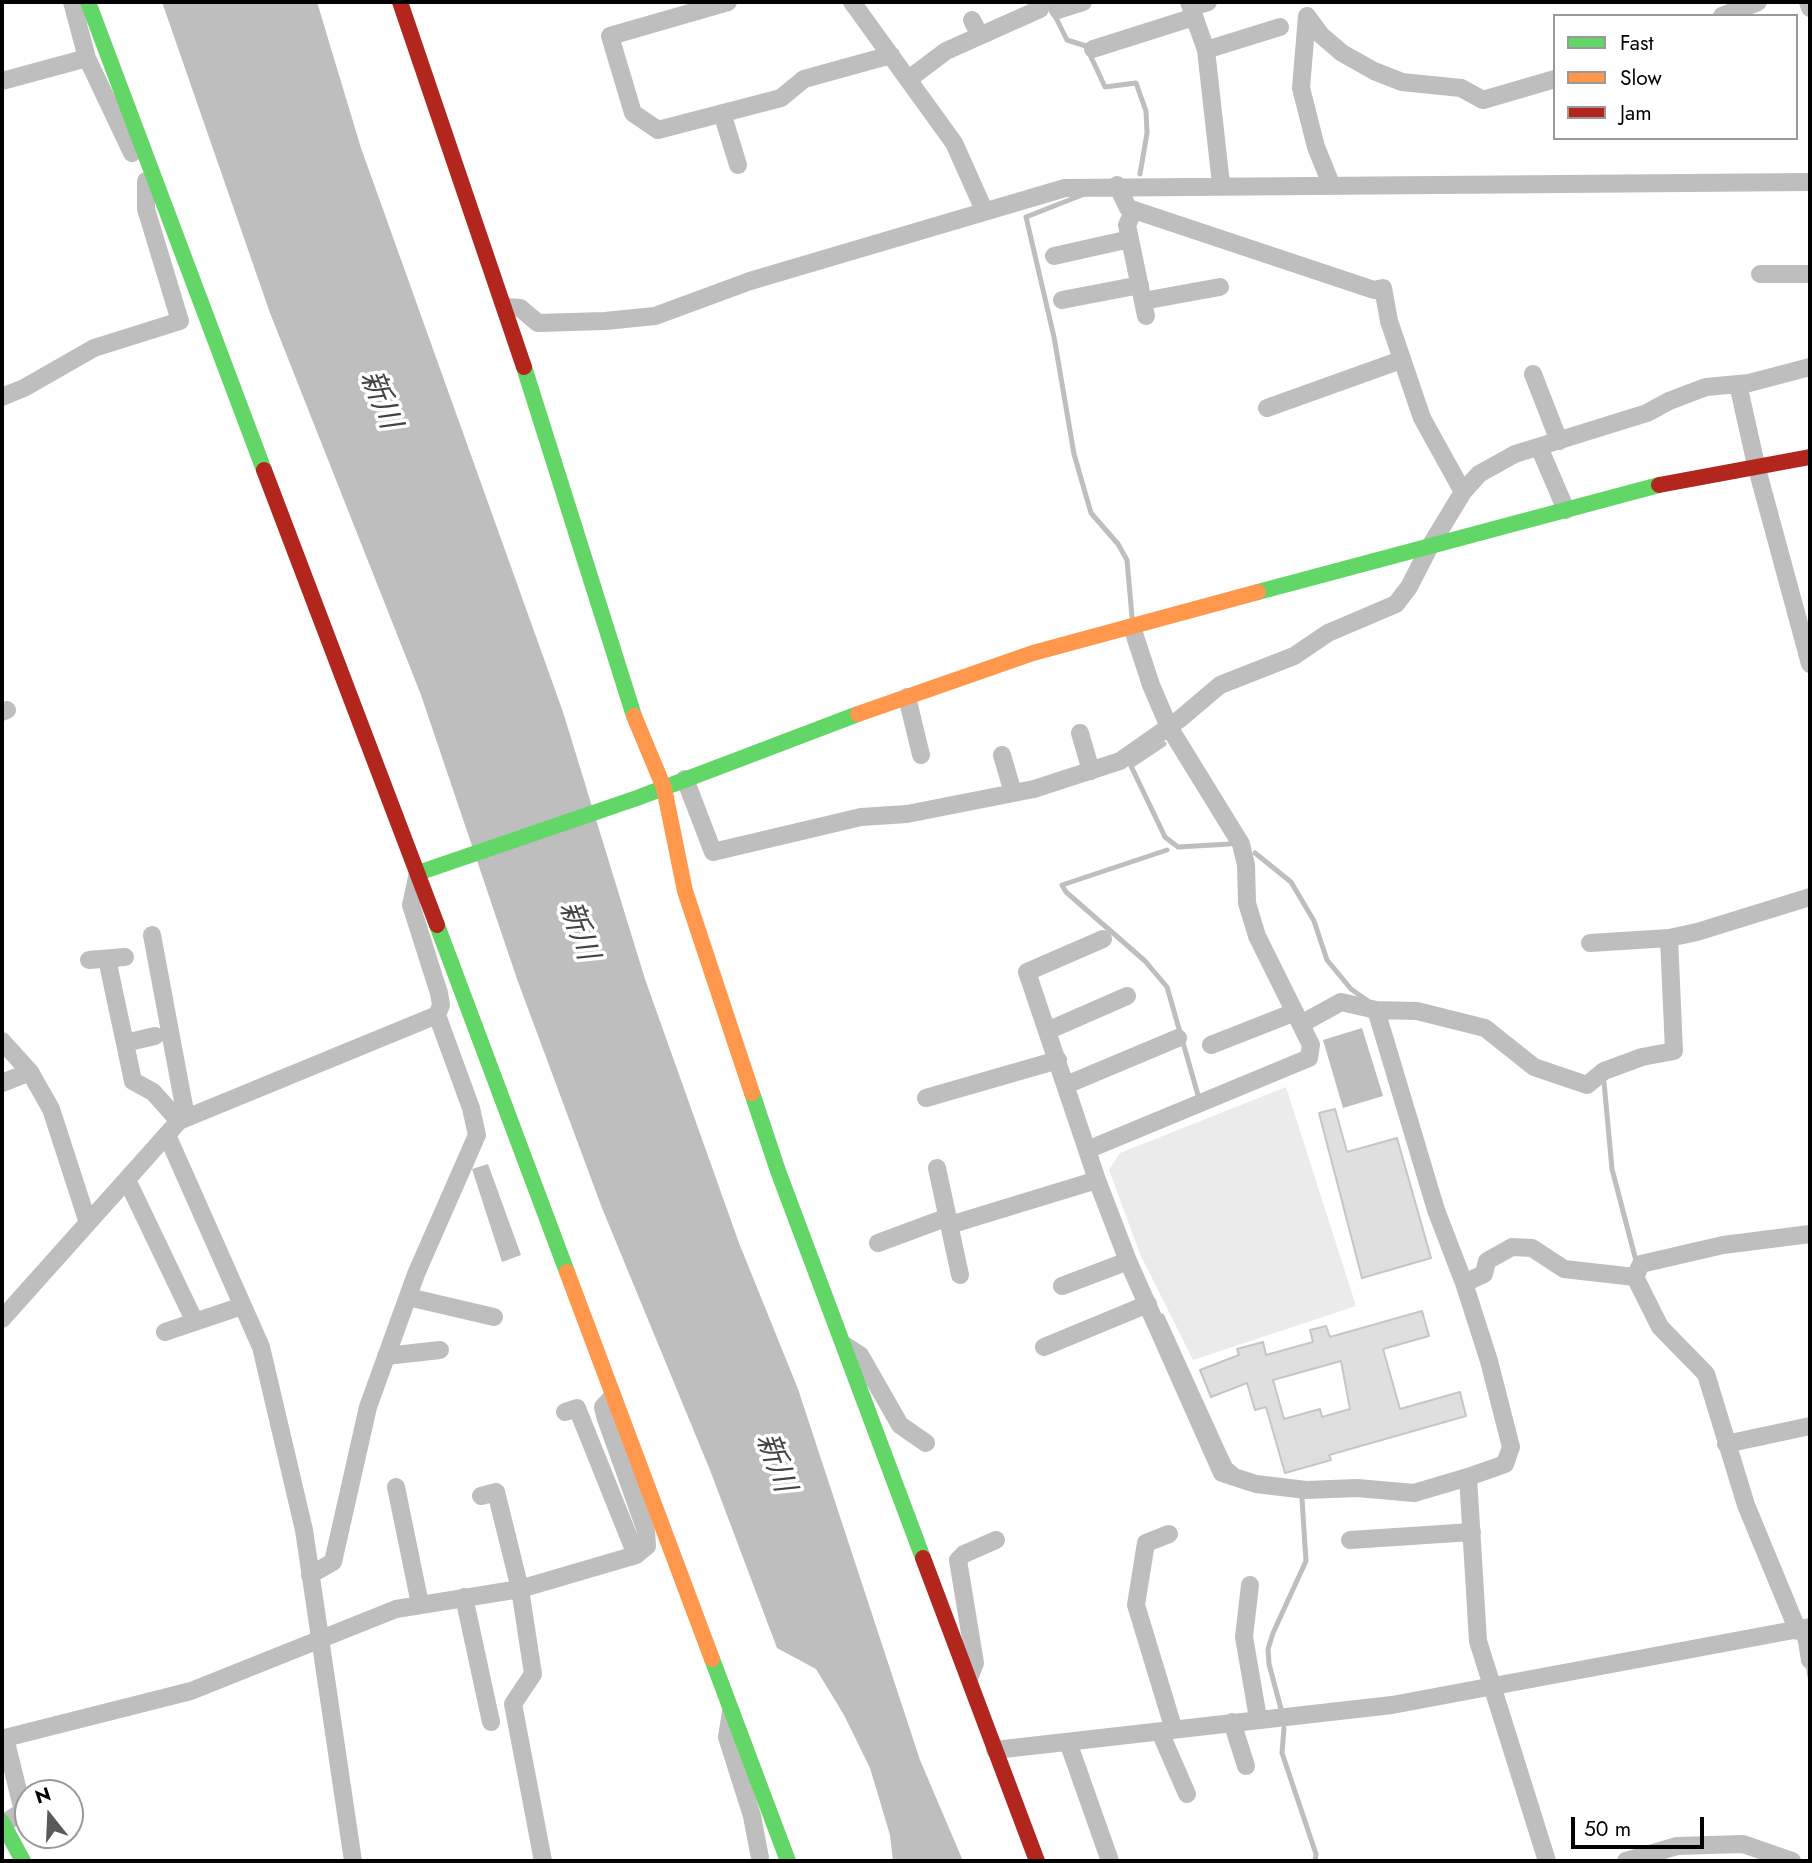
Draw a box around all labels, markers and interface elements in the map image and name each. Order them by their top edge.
legend [1553,14,1798,140]
text: Fast [1620,28,1653,58]
text: Slow [1620,63,1662,93]
text: Jam [1620,98,1652,128]
water label: 新川 [351,365,407,435]
water label: 新川 [550,897,604,965]
water label: 新川 [747,1429,801,1497]
north arrow [14,1779,84,1849]
text: N [32,1780,54,1811]
scale bar [1574,1804,1707,1848]
text: 50 m [1584,1814,1631,1844]

